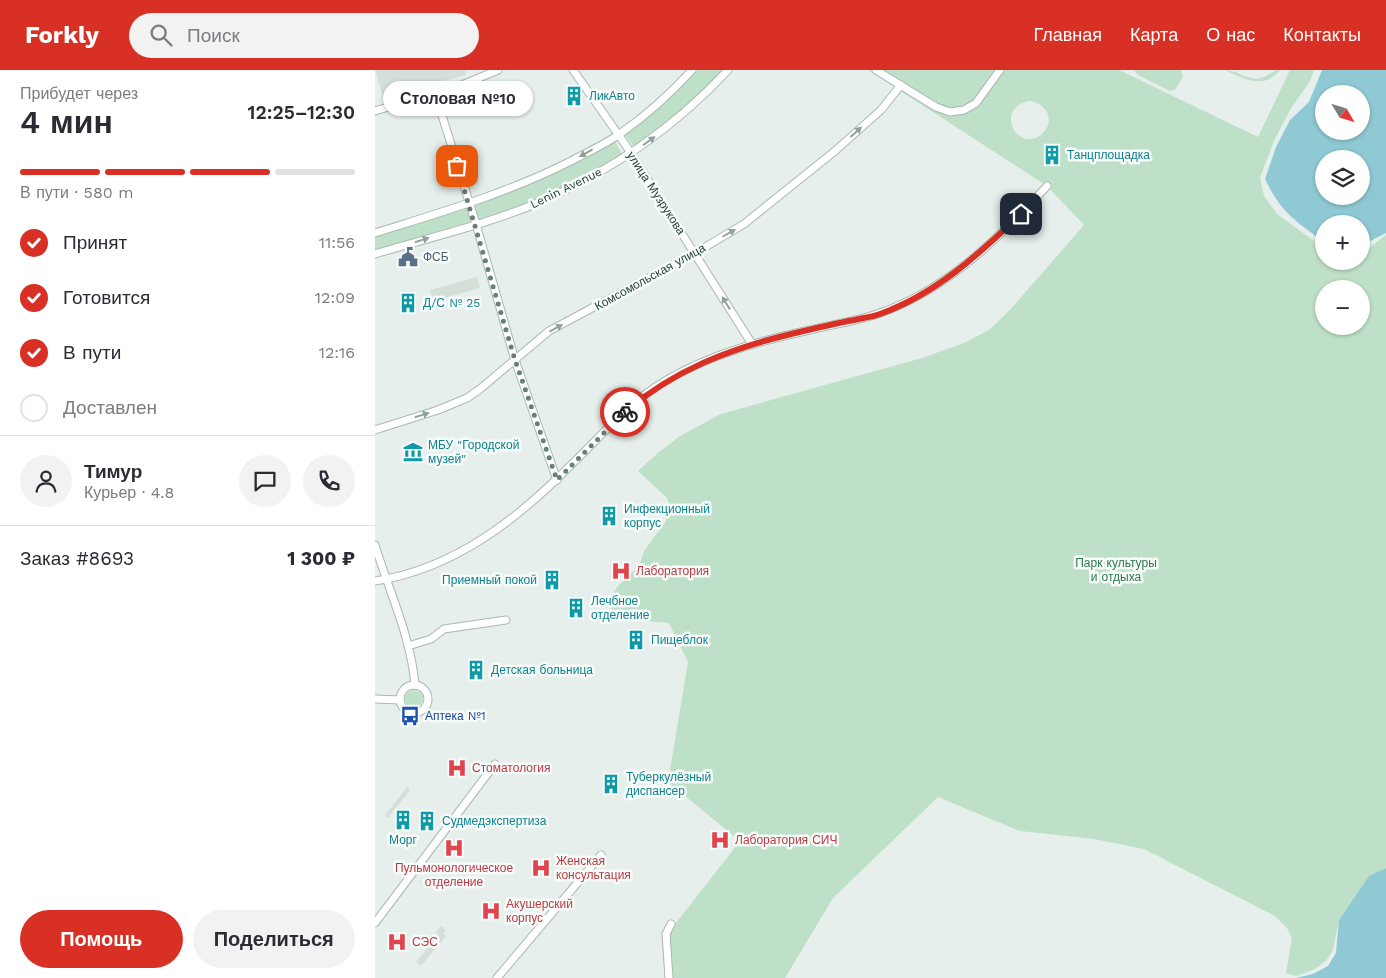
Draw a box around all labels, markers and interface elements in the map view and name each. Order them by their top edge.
search box [129,13,479,58]
text: Forkly [25,21,99,49]
icon: search [147,21,175,49]
text: Поиск [187,24,240,47]
text: Главная [1033,24,1102,45]
text: Карта [1130,24,1178,45]
text: О нас [1206,24,1255,45]
text: Контакты [1283,24,1361,45]
callout: Столовая №10 [382,81,532,116]
text: Прибудет через [20,84,138,103]
building icon: ЛикАвто [563,85,585,107]
north arrow [1315,85,1370,140]
map controls [1315,85,1370,335]
text: Столовая №10 [400,89,516,108]
place label: ЛикАвто [589,89,635,103]
text: 12:25–12:30 [248,101,355,124]
text: 4 мин [20,103,113,141]
one-way arrow [850,126,862,138]
one-way arrow [642,136,656,146]
building icon: Танцплощадка [1041,144,1063,166]
pin [436,145,478,187]
place label: Танцплощадка [1067,148,1150,162]
one-way arrow [578,149,593,157]
street label: улица Музрукова [624,149,688,237]
button: layers [1315,150,1370,205]
icon: bag [443,152,471,180]
street label: Lenin Avenue [528,165,604,211]
text: В пути · 580 m [20,183,133,202]
pin [1000,193,1042,235]
icon: home [1007,200,1035,228]
button: + [1315,215,1370,270]
one-way arrow [723,228,736,237]
icon: check [20,229,48,257]
text: Принят [63,231,127,254]
text: 11:56 [319,233,355,252]
one-way arrow [414,236,429,244]
street label: Комсомольская улица [592,241,708,313]
public building icon: ФСБ [397,246,419,268]
place label: ФСБ [423,250,449,264]
button: − [1315,280,1370,335]
icon: check [20,284,48,312]
text: Готовится [63,286,150,309]
text: 12:09 [315,288,355,307]
building icon: Д/С № 25 [397,292,419,314]
place label: Д/С № 25 [423,296,480,310]
one-way arrow [722,296,731,309]
one-way arrow [549,324,563,332]
icon: check [20,339,48,367]
text: В пути [63,341,121,364]
text: 12:16 [319,343,355,362]
courier [600,387,650,437]
text: Доставлен [63,396,157,419]
icon: bike [611,398,639,426]
one-way arrow [414,411,429,419]
place label: МБУ "Городской музей" [428,438,519,466]
museum icon: МБУ "Городской музей" [402,441,424,463]
button: person [20,455,72,507]
button: chat [239,455,291,507]
button: phone [303,455,355,507]
text: Тимур [84,460,142,483]
text: Курьер · 4.8 [84,483,174,502]
place label: Инфекционный корпус [624,502,710,530]
building icon: Инфекционный корпус [598,505,620,527]
text: Заказ #8693 [20,547,134,570]
text: 1 300 ₽ [287,547,355,570]
park label: Парк культуры и отдыха [1075,556,1157,584]
hospital icon: Лаборатория [610,560,632,582]
place label: Лаборатория [636,564,709,578]
building icon: Приемный покой [541,569,563,591]
place label: Приемный покой [442,573,537,587]
place label: Лечбное отделение [591,594,650,622]
building icon: Лечбное отделение [565,597,587,619]
building icon: Пищеблок [625,629,647,651]
place label: Пищеблок [651,633,709,647]
building icon: Детская больница [465,659,487,681]
place label: Детская больница [491,663,593,677]
bus stop icon: Аптека №1 [399,705,421,727]
place label: Аптека №1 [425,709,486,723]
hospital icon: Стоматология [446,757,468,779]
place label: Стоматология [472,761,551,775]
place label: Туберкулёзный диспансер [626,770,711,798]
building icon: Туберкулёзный диспансер [600,773,622,795]
building icon: Морг [392,809,414,831]
building icon: Судмедэкспертиза [416,810,438,832]
place label: Судмедэкспертиза [442,814,547,828]
hospital icon: Лаборатория СИЧ [709,829,731,851]
place label: Морг [389,833,418,847]
place label: Лаборатория СИЧ [735,833,837,847]
hospital icon: Пульмонологическое отделение [443,837,465,859]
place label: Женская консультация [556,854,631,882]
hospital icon: Женская консультация [530,857,552,879]
place label: Пульмонологическое отделение [395,861,513,889]
place label: Акушерский корпус [506,897,573,925]
hospital icon: Акушерский корпус [480,900,502,922]
button: Помощь [20,910,183,968]
button: Поделиться [193,910,355,968]
hospital icon: СЭС [386,931,408,953]
place label: СЭС [412,935,438,949]

